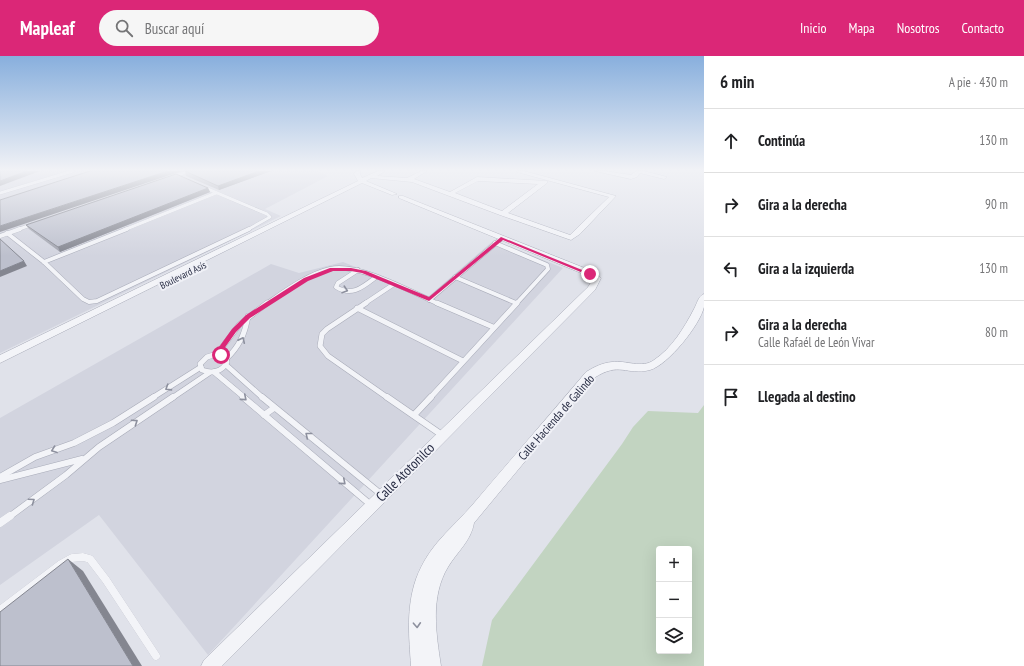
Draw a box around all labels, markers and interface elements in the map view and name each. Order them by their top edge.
search box [99,10,379,46]
text: Mapleaf [20,16,75,40]
icon: search [113,17,135,39]
text: Buscar aquí [145,19,204,38]
text: Inicio [800,19,827,37]
text: Mapa [849,19,875,37]
text: Nosotros [897,19,940,37]
text: Contacto [962,19,1004,37]
text: 6 min [720,71,754,93]
text: A pie · 430 m [949,74,1008,91]
icon: ahead [720,130,742,152]
text: Continúa [758,131,805,150]
text: 130 m [979,132,1008,149]
icon: right [720,194,742,216]
text: Gira a la derecha [758,195,847,214]
text: 90 m [985,196,1008,213]
street label: Boulevard Asís [158,258,209,292]
icon: left [720,258,742,280]
text: Gira a la izquierda [758,259,854,278]
text: 130 m [979,260,1008,277]
route end [581,265,599,283]
one-way arrow [341,285,348,294]
text: Gira a la derecha [758,315,847,334]
icon: right [720,322,742,344]
text: 80 m [985,324,1008,341]
text: Calle Rafaél de León Vivar [758,334,875,351]
one-way arrow [237,337,245,344]
route start [212,346,230,364]
street label: Calle Hacienda de Galindo [515,371,597,463]
one-way arrow [165,383,172,390]
icon: arrive [720,386,742,408]
text: Llegada al destino [758,387,856,406]
one-way arrow [239,393,246,400]
one-way arrow [131,420,138,427]
one-way arrow [306,433,313,440]
street label: Calle Atotonilco [372,439,438,505]
one-way arrow [51,445,58,454]
one-way arrow [338,477,346,484]
one-way arrow [28,498,35,506]
map controls [656,546,692,654]
button: + [656,546,692,582]
button: − [656,582,692,618]
button: layers [656,618,692,654]
one-way arrow [412,622,421,628]

